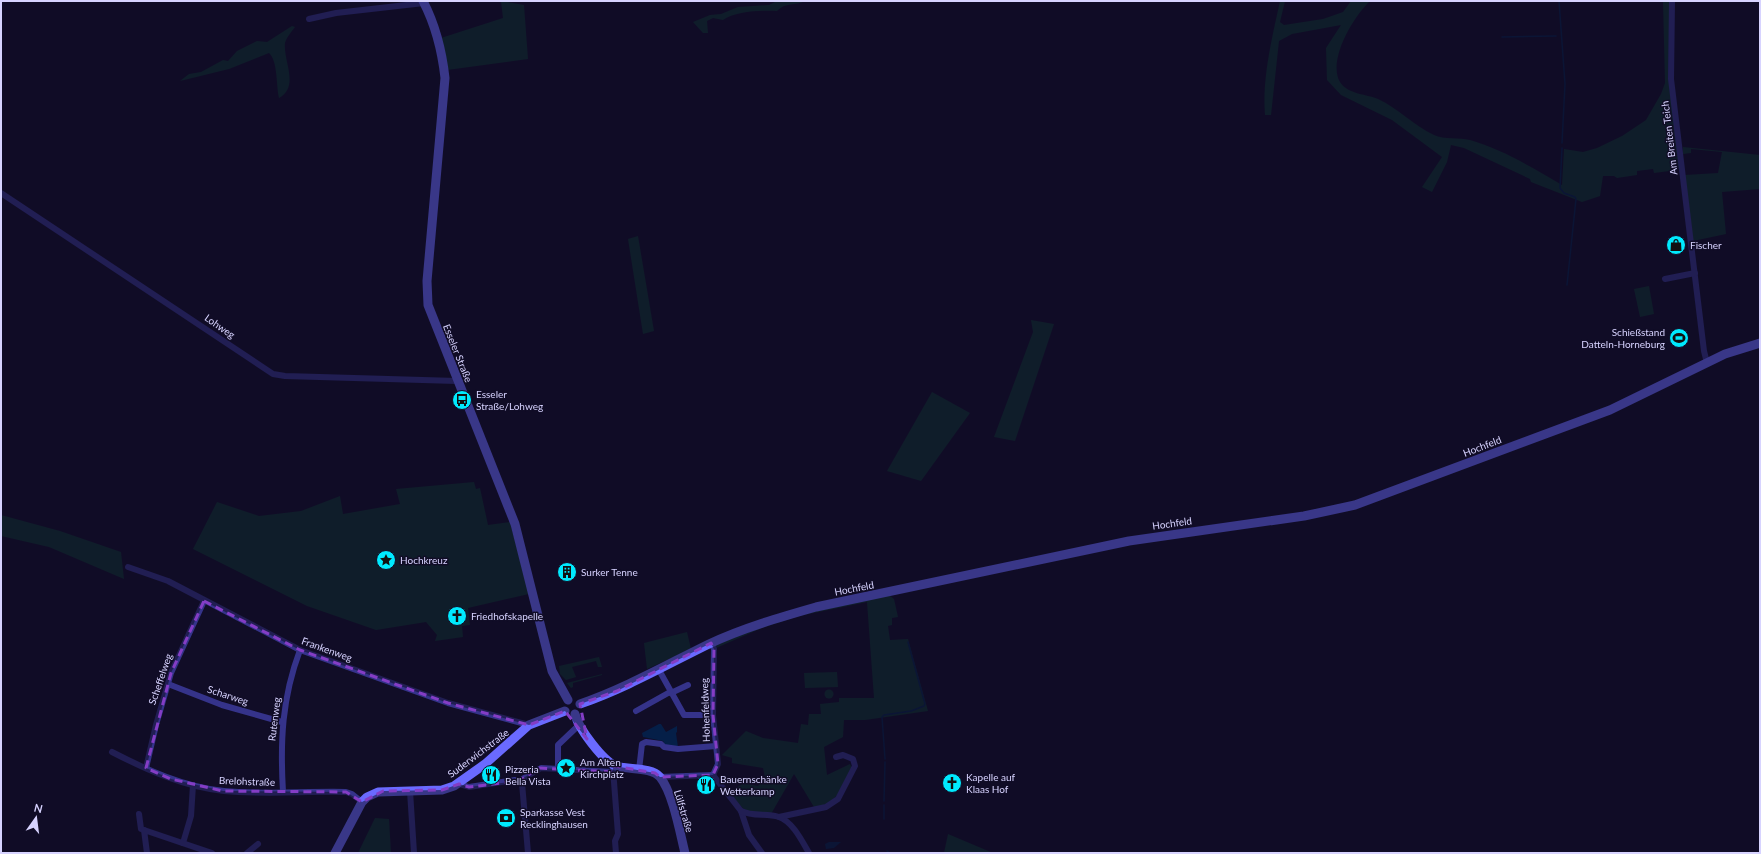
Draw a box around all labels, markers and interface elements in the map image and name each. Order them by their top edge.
street label: Am Breiten Teich [1659,100,1679,176]
shop icon: Fischer [1665,234,1687,256]
place label: Fischer [1690,239,1722,251]
street label: Lohweg [203,311,237,341]
street label: Esseler Straße [441,322,475,384]
place label: Schießstand Datteln-Horneburg [1581,326,1665,350]
sports icon: Schießstand Datteln-Horneburg [1668,327,1690,349]
place label: Esseler Straße/Lohweg [476,388,543,412]
bus stop icon: Esseler Straße/Lohweg [451,389,473,411]
street label: Hochfeld [1461,433,1503,459]
street label: Hochfeld [1151,514,1193,532]
place icon: Hochkreuz [375,549,397,571]
place label: Hochkreuz [400,554,448,566]
building icon: Surker Tenne [556,561,578,583]
place label: Surker Tenne [581,566,638,578]
street label: Hochfeld [833,578,875,598]
church icon: Friedhofskapelle [446,605,468,627]
place label: Friedhofskapelle [471,610,543,622]
street label: Frankenweg [300,634,354,664]
street label: Scheffelweg [146,652,174,706]
street label: Hohenfeldweg [698,678,712,742]
street label: Scharweg [206,683,250,707]
street label: Rutenweg [265,696,283,742]
street label: Suderwichstraße [445,726,511,780]
place label: Am Alten Kirchplatz [580,756,624,780]
place icon: Am Alten Kirchplatz [555,757,577,779]
place label: Pizzeria Bella Vista [505,763,551,787]
restaurant icon: Pizzeria Bella Vista [480,764,502,786]
place label: Kapelle auf Klaas Hof [966,771,1016,795]
church icon: Kapelle auf Klaas Hof [941,772,963,794]
place label: Bauernschänke Wetterkamp [720,773,787,797]
street label: Brelohstraße [219,774,275,788]
restaurant icon: Bauernschänke Wetterkamp [695,774,717,796]
street label: Lülfstraße [672,788,696,834]
north arrow [16,798,56,838]
text: N [33,800,44,815]
place label: Sparkasse Vest Recklinghausen [520,806,588,830]
bank icon: Sparkasse Vest Recklinghausen [495,807,517,829]

